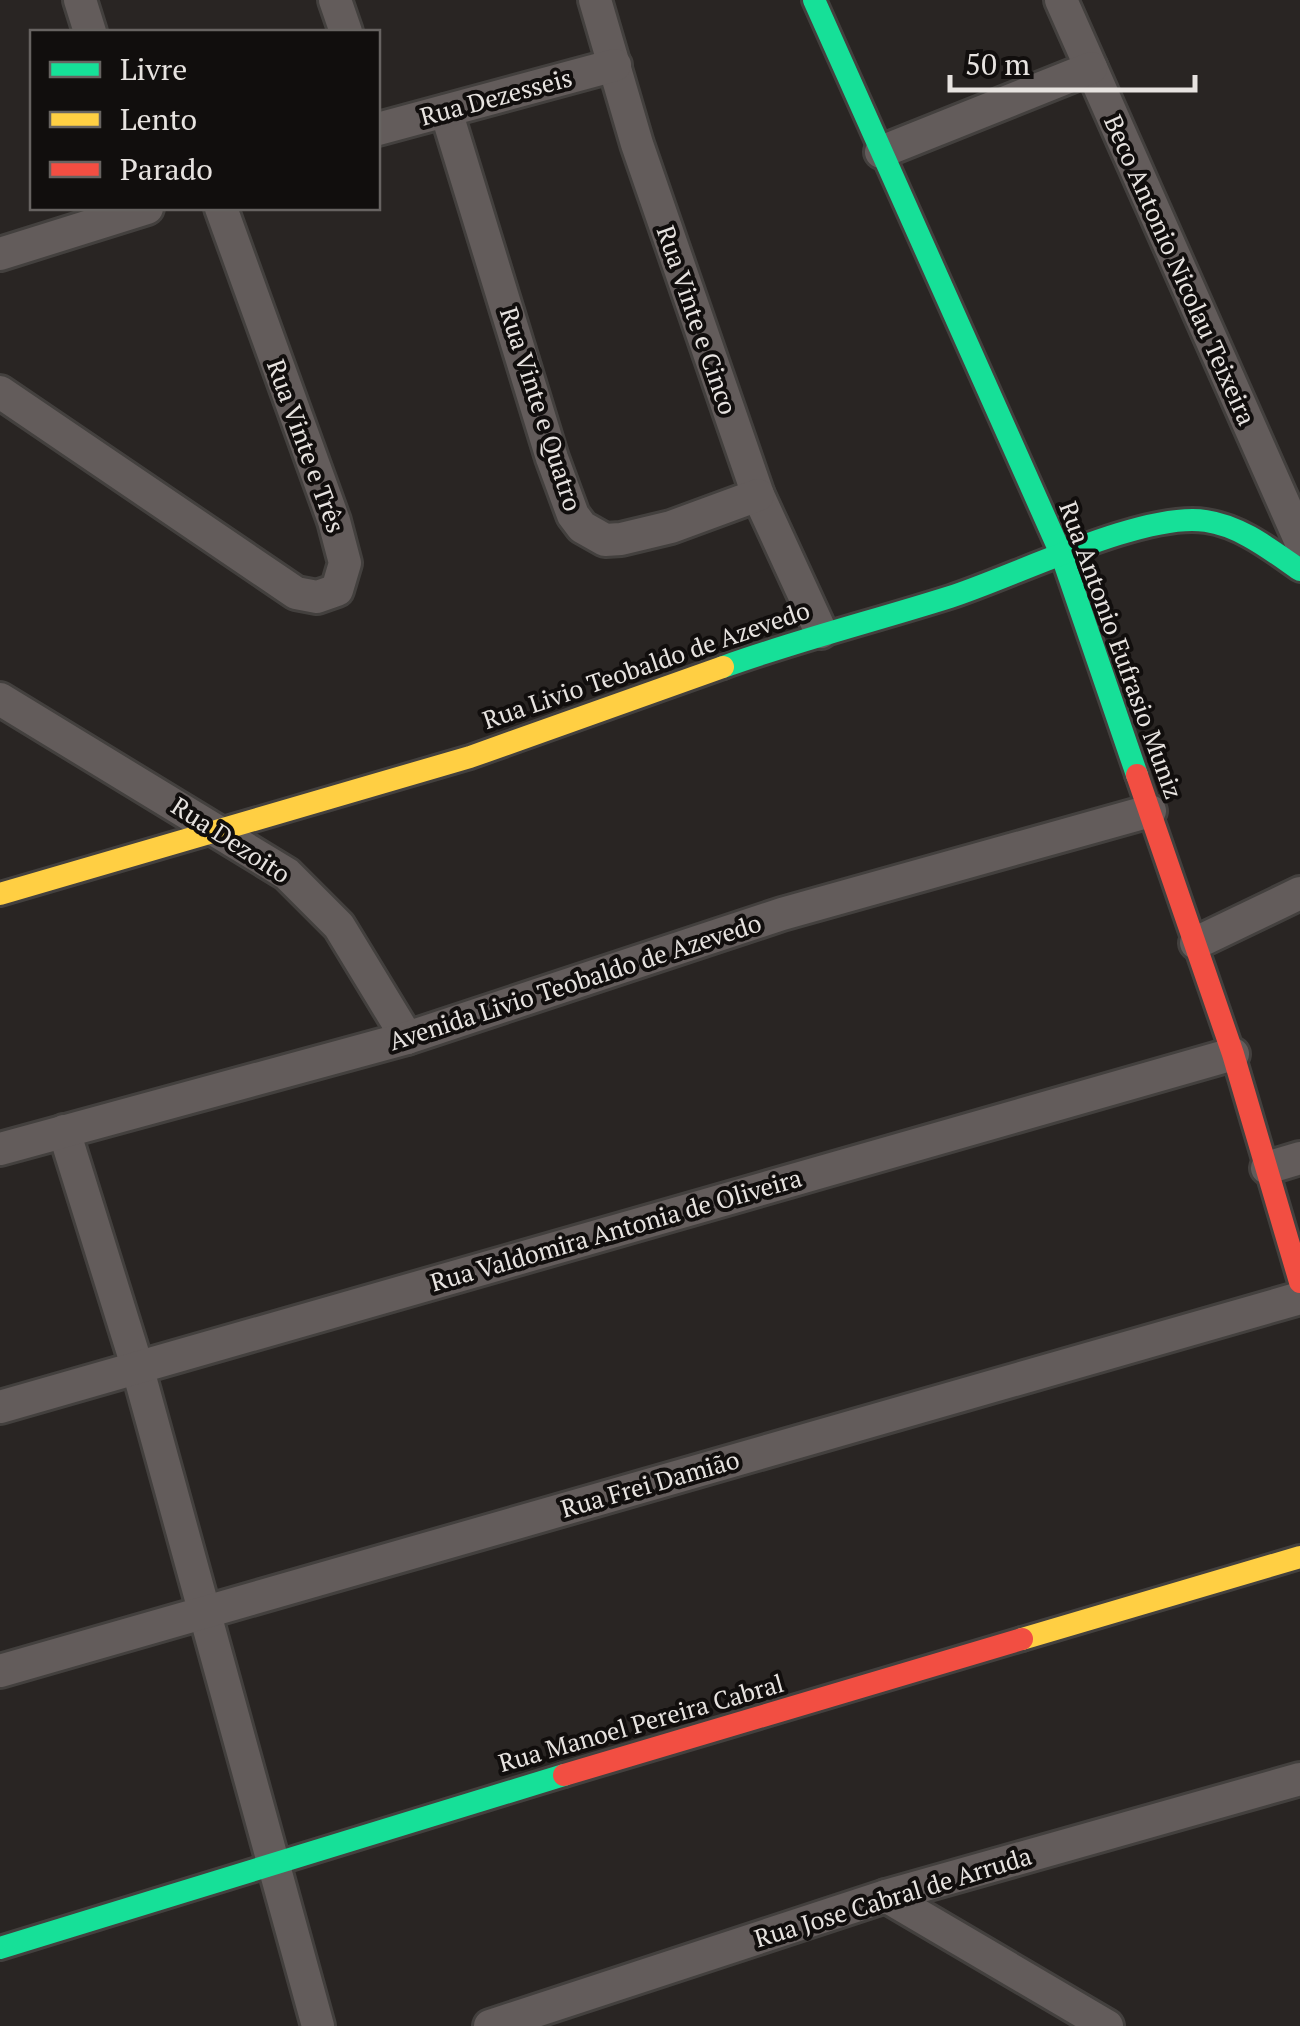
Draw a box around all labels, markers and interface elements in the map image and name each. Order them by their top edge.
legend [30,30,380,210]
scale bar [950,30,1195,92]
text: 50 m [965,44,1030,84]
text: Livre [120,49,187,89]
street label: Rua Dezesseis [416,60,575,133]
text: Lento [120,99,197,139]
street label: Beco Antonio Nicolau Teixeira [1097,109,1264,430]
text: Parado [120,149,213,189]
street label: Rua Vinte e Cinco [650,221,745,419]
street label: Rua Vinte e Quatro [493,303,590,515]
street label: Rua Vinte e Três [260,355,353,537]
street label: Rua Antonio Eufrasio Muniz [1052,496,1191,803]
street label: Rua Livio Teobaldo de Azevedo [478,593,814,736]
street label: Rua Dezoito [166,789,297,890]
street label: Avenida Livio Teobaldo de Azevedo [384,906,765,1057]
street label: Rua Valdomira Antonia de Oliveira [426,1161,806,1298]
street label: Rua Frei Damião [557,1442,743,1525]
street label: Rua Manoel Pereira Cabral [495,1666,787,1779]
street label: Rua Jose Cabral de Arruda [750,1839,1036,1954]

